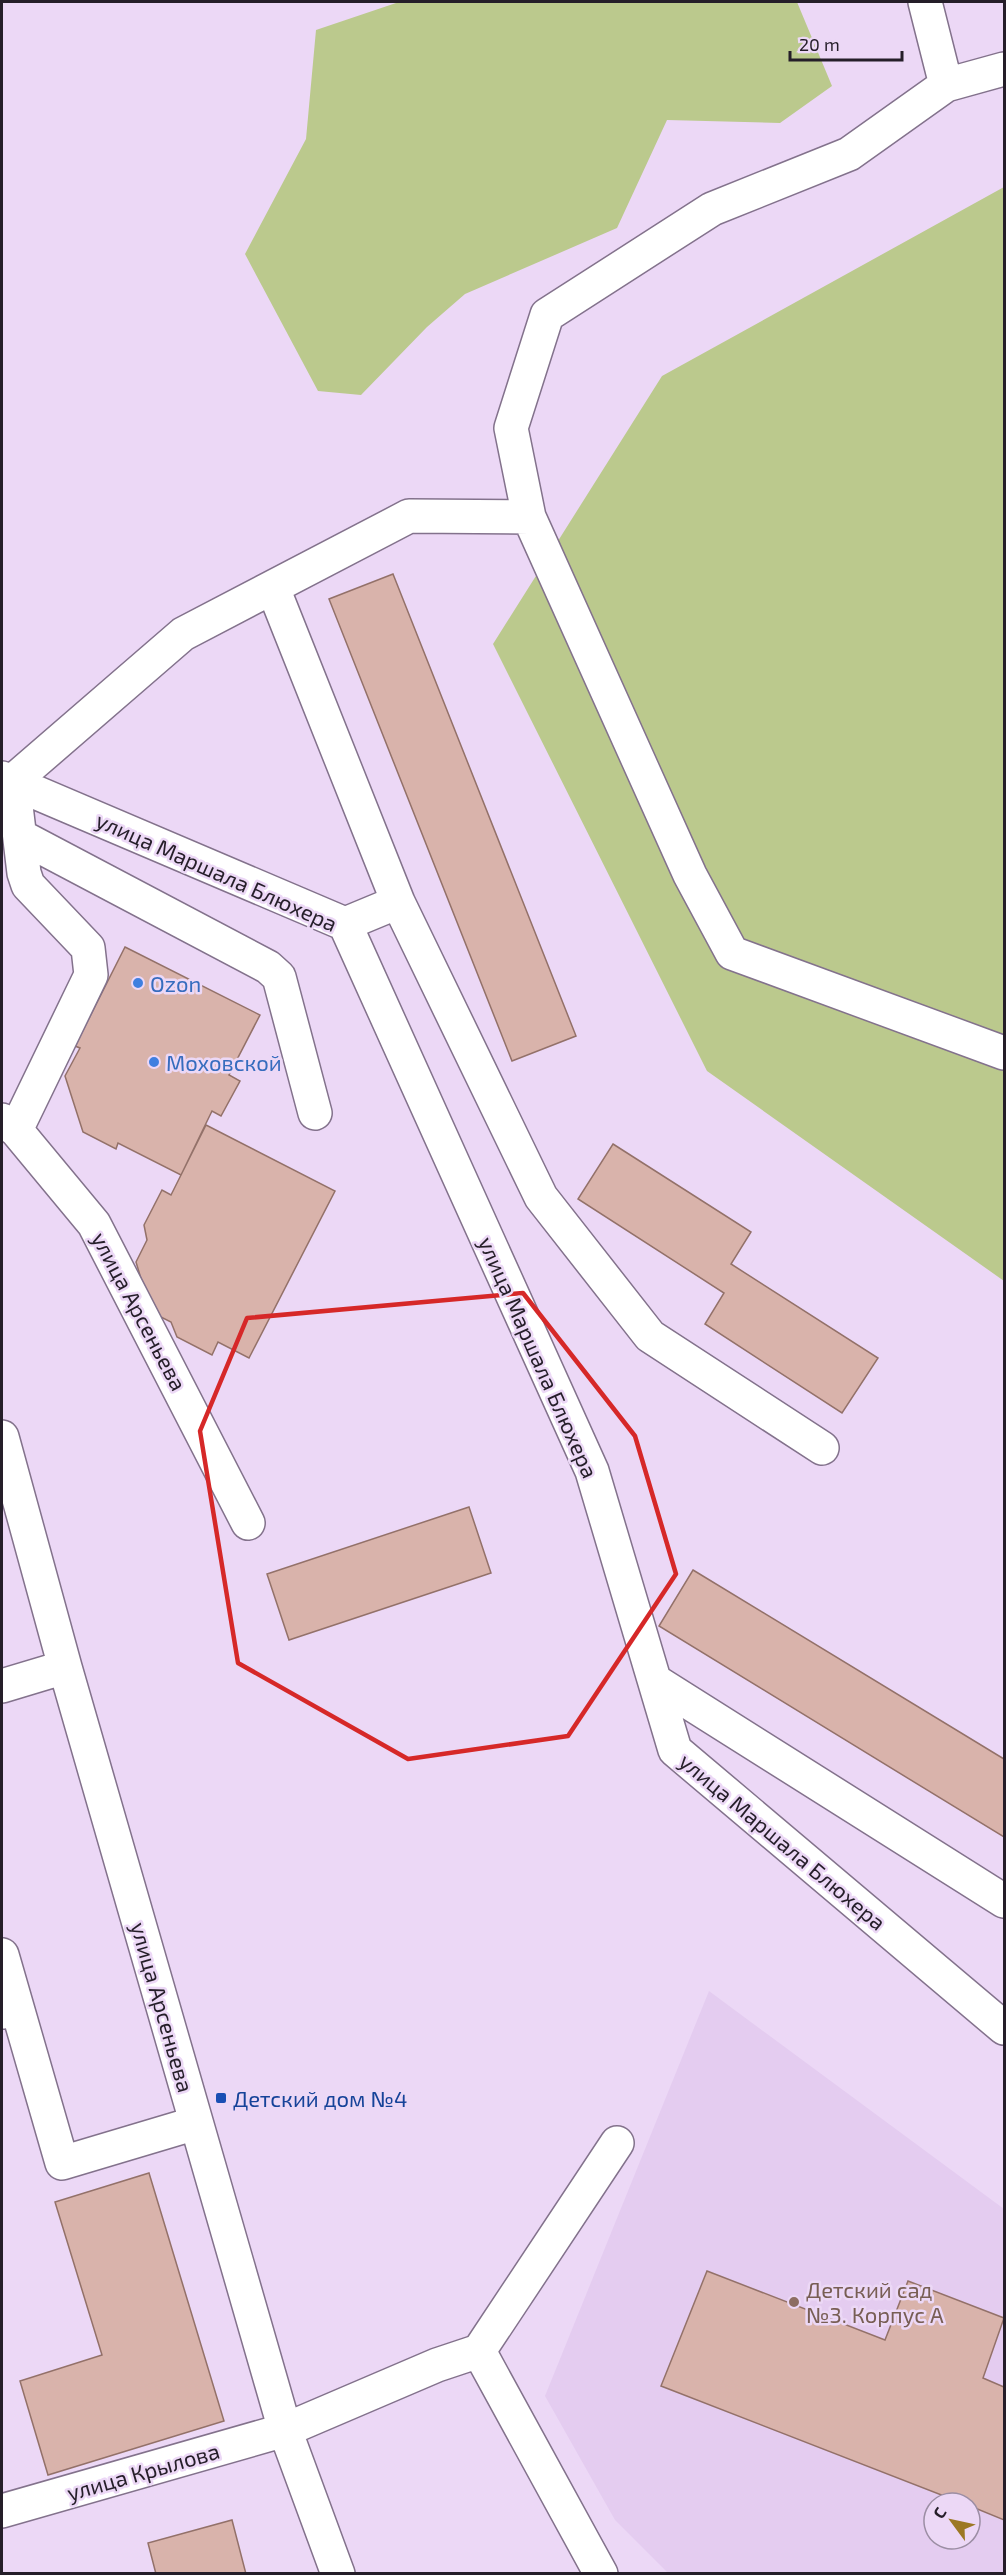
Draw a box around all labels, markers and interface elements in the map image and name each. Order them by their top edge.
scale bar [790,24,902,62]
text: 20 m [799,33,840,55]
street label: улица Маршала Блюхера [92,806,342,937]
place label: Ozon [150,970,201,996]
marker: Ozon [131,976,145,990]
place label: Моховской [166,1049,282,1075]
marker: Моховской [147,1055,161,1069]
street label: улица Арсеньева [86,1227,193,1395]
street label: улица Маршала Блюхера [473,1232,604,1482]
street label: улица Маршала Блюхера [674,1747,891,1936]
street label: улица Арсеньева [125,1919,200,2095]
place label: Детский дом №4 [233,2085,407,2111]
marker: Детский дом №4 [214,2091,228,2105]
place label: Детский сад №3. Корпус А [806,2276,944,2328]
marker: Детский сад №3. Корпус А [787,2295,801,2309]
street label: улица Крылова [64,2437,223,2506]
north arrow [922,2491,982,2551]
text: С [928,2503,950,2522]

